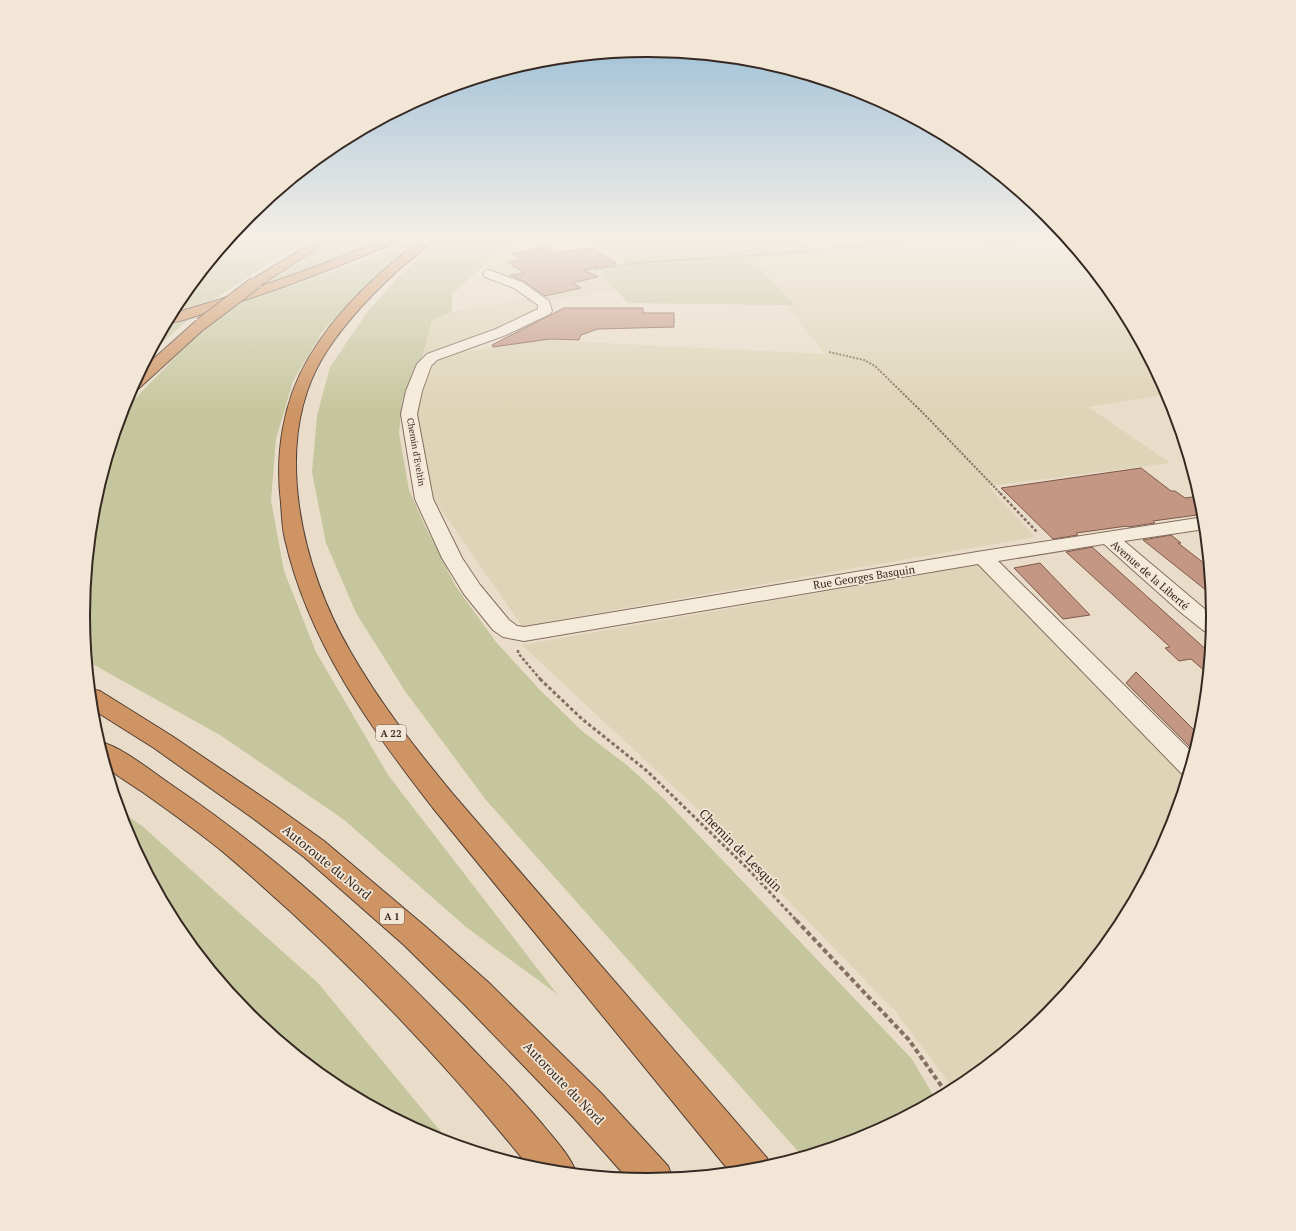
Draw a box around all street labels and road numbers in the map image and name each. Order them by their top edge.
street label: Chemin d'Eveltin [404,417,428,488]
street label: Avenue de la Liberté [1108,537,1192,613]
street label: Rue Georges Basquin [812,562,916,592]
road number: A 22 [376,725,406,741]
street label: Chemin de Lesquin [695,804,787,896]
street label: Autoroute du Nord [279,821,375,903]
road number: A 1 [380,908,404,924]
street label: Autoroute du Nord [520,1037,608,1129]

